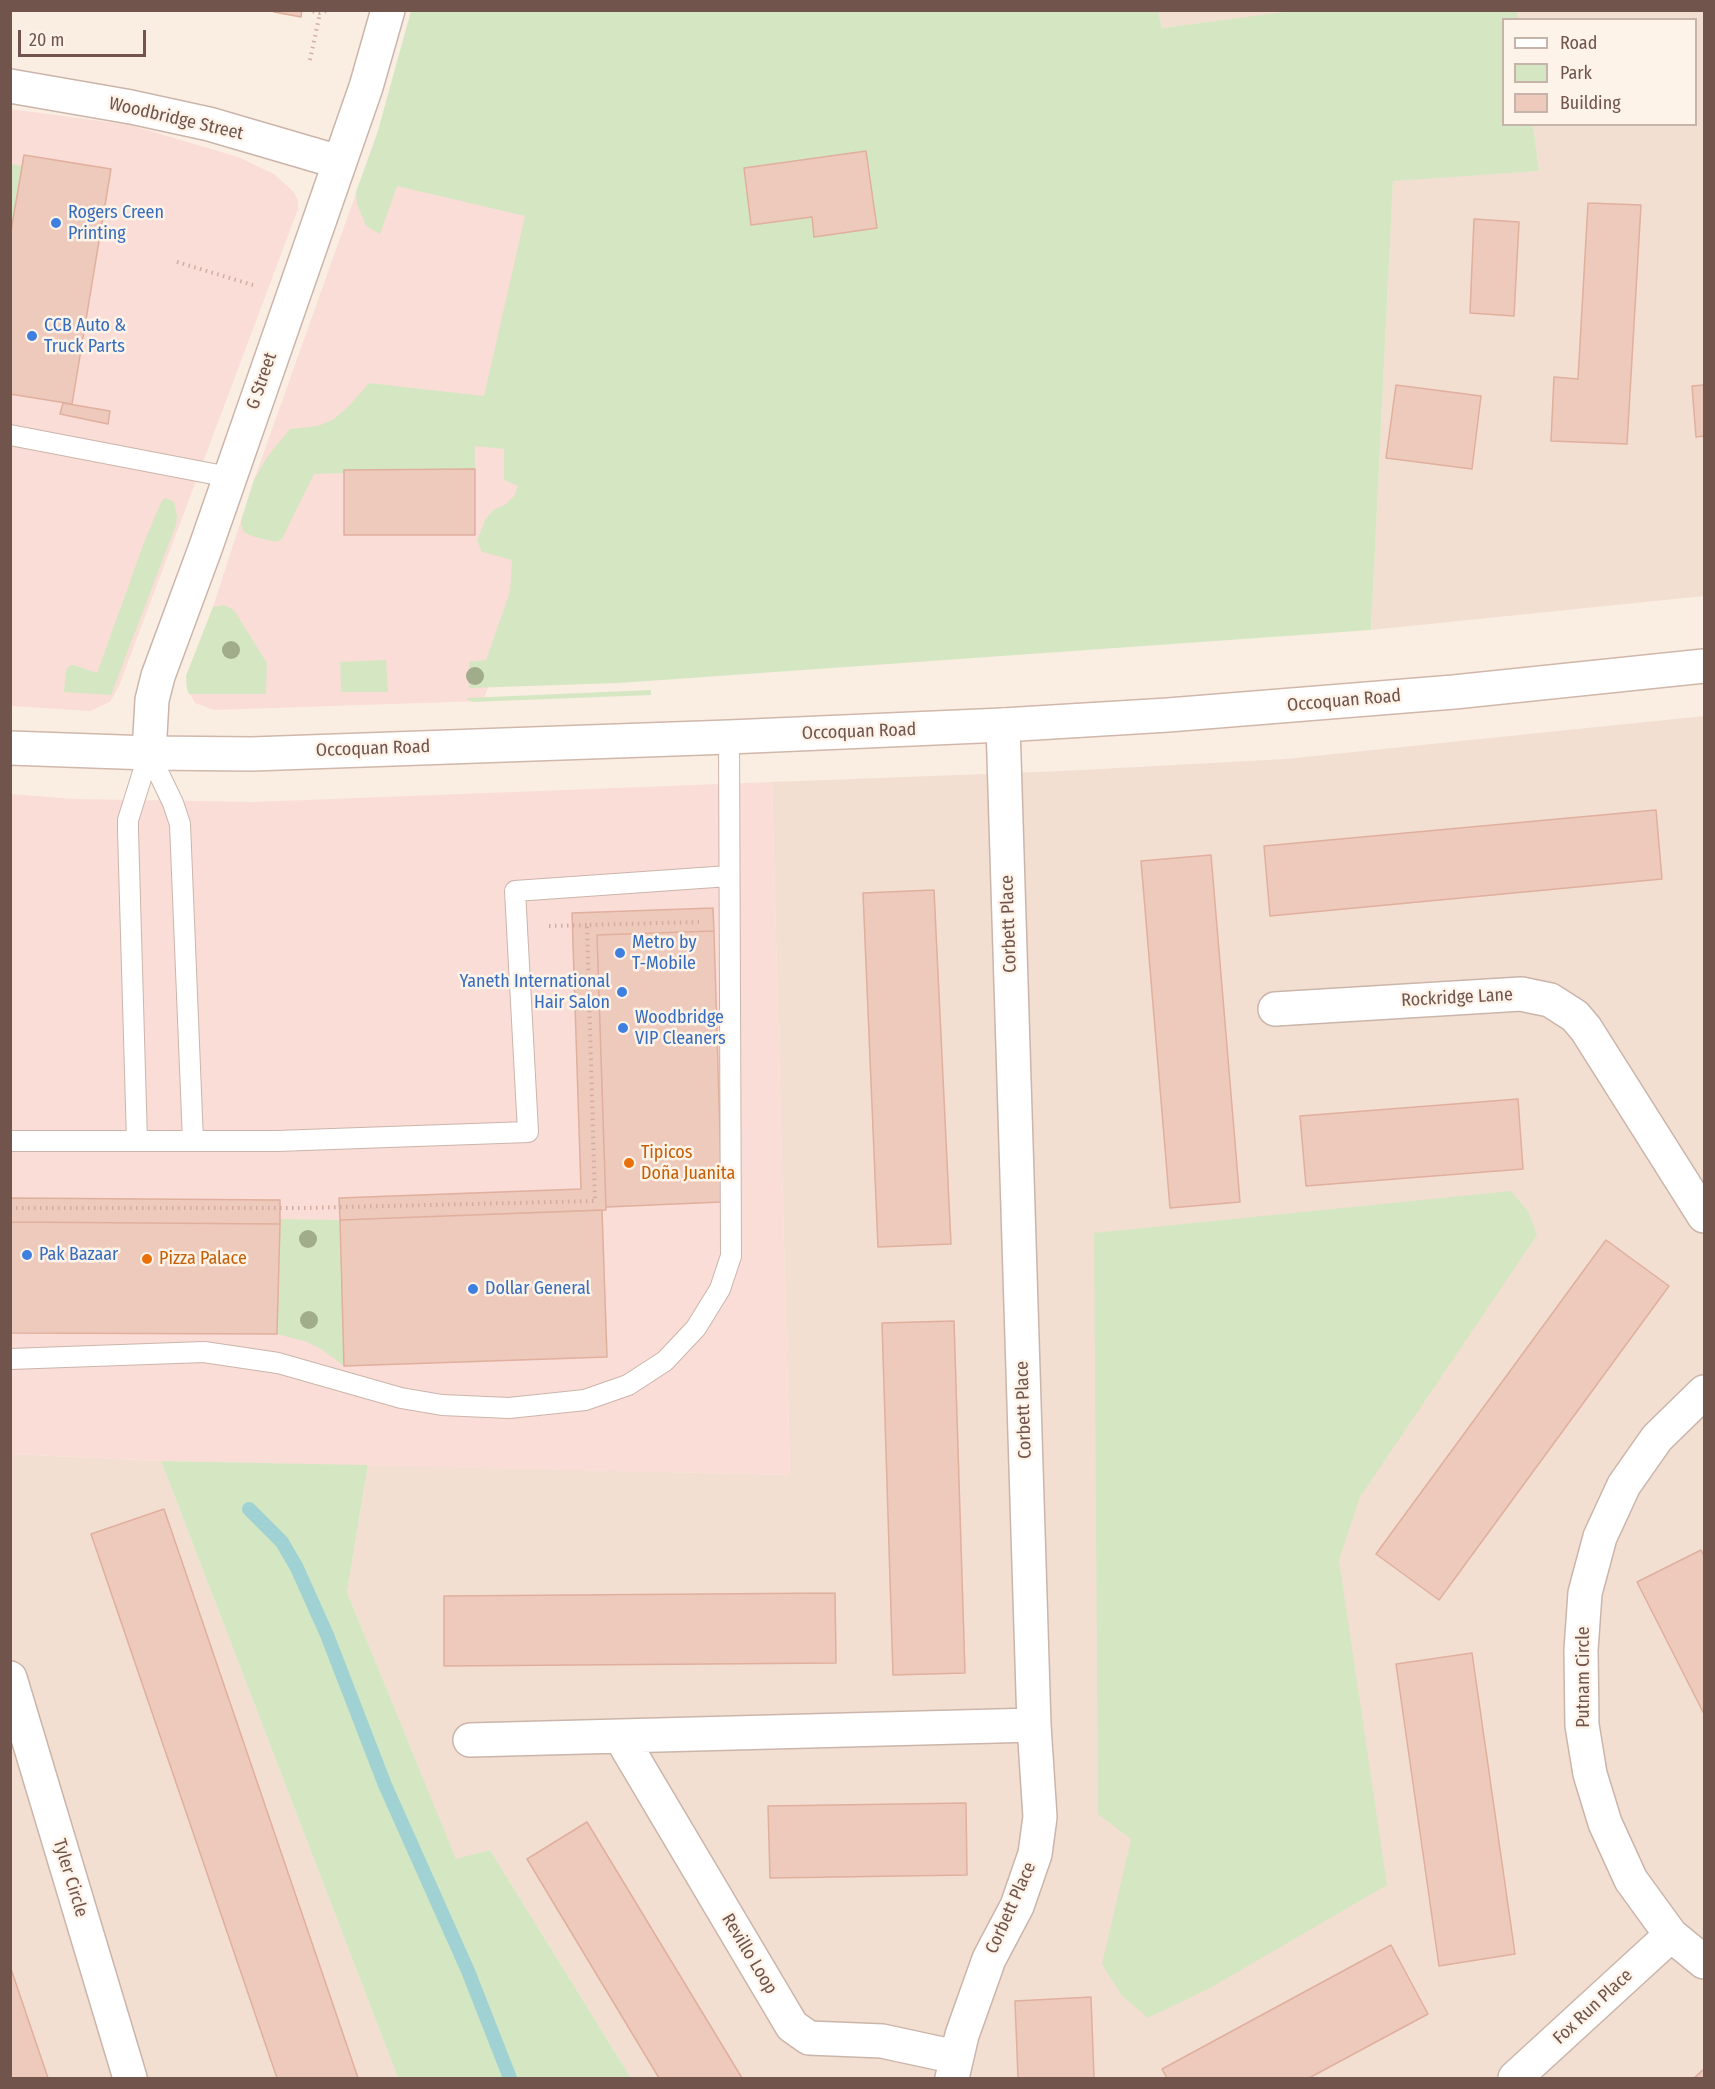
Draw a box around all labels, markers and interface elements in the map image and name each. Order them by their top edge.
scale bar [21,18,148,56]
legend [1502,18,1697,126]
text: 20 m [29,29,64,51]
text: Road [1560,32,1597,54]
text: Park [1560,62,1592,84]
text: Building [1560,92,1621,114]
street label: Woodbridge Street [107,93,245,145]
place label: Rogers Creen Printing [68,202,164,244]
marker: Rogers Creen Printing [49,216,63,230]
place label: CCB Auto & Truck Parts [44,315,126,358]
marker: CCB Auto & Truck Parts [25,329,39,343]
street label: G Street [242,350,282,412]
street label: Occoquan Road [1286,685,1402,717]
street label: Occoquan Road [801,719,917,745]
street label: Occoquan Road [315,736,431,762]
street label: Corbett Place [996,875,1022,973]
place label: Metro by T-Mobile [632,932,697,974]
marker: Metro by T-Mobile [613,946,627,960]
place label: Yaneth International Hair Salon [460,971,610,1014]
street label: Rockridge Lane [1401,984,1513,1012]
marker: Yaneth International Hair Salon [615,985,629,999]
place label: Woodbridge VIP Cleaners [635,1007,726,1050]
marker: Woodbridge VIP Cleaners [616,1021,630,1035]
place label: Tipicos Doña Juanita [641,1142,735,1184]
marker: Tipicos Doña Juanita [622,1156,636,1170]
place label: Pak Bazaar [39,1244,118,1266]
marker: Pak Bazaar [20,1248,34,1262]
place label: Pizza Palace [159,1248,247,1270]
marker: Pizza Palace [140,1252,154,1266]
place label: Dollar General [485,1278,590,1300]
marker: Dollar General [466,1282,480,1296]
street label: Corbett Place [1011,1361,1037,1459]
street label: Putnam Circle [1573,1626,1595,1728]
street label: Tyler Circle [48,1836,92,1920]
street label: Corbett Place [981,1859,1041,1957]
street label: Revillo Loop [717,1910,781,1998]
street label: Fox Run Place [1549,1965,1637,2049]

